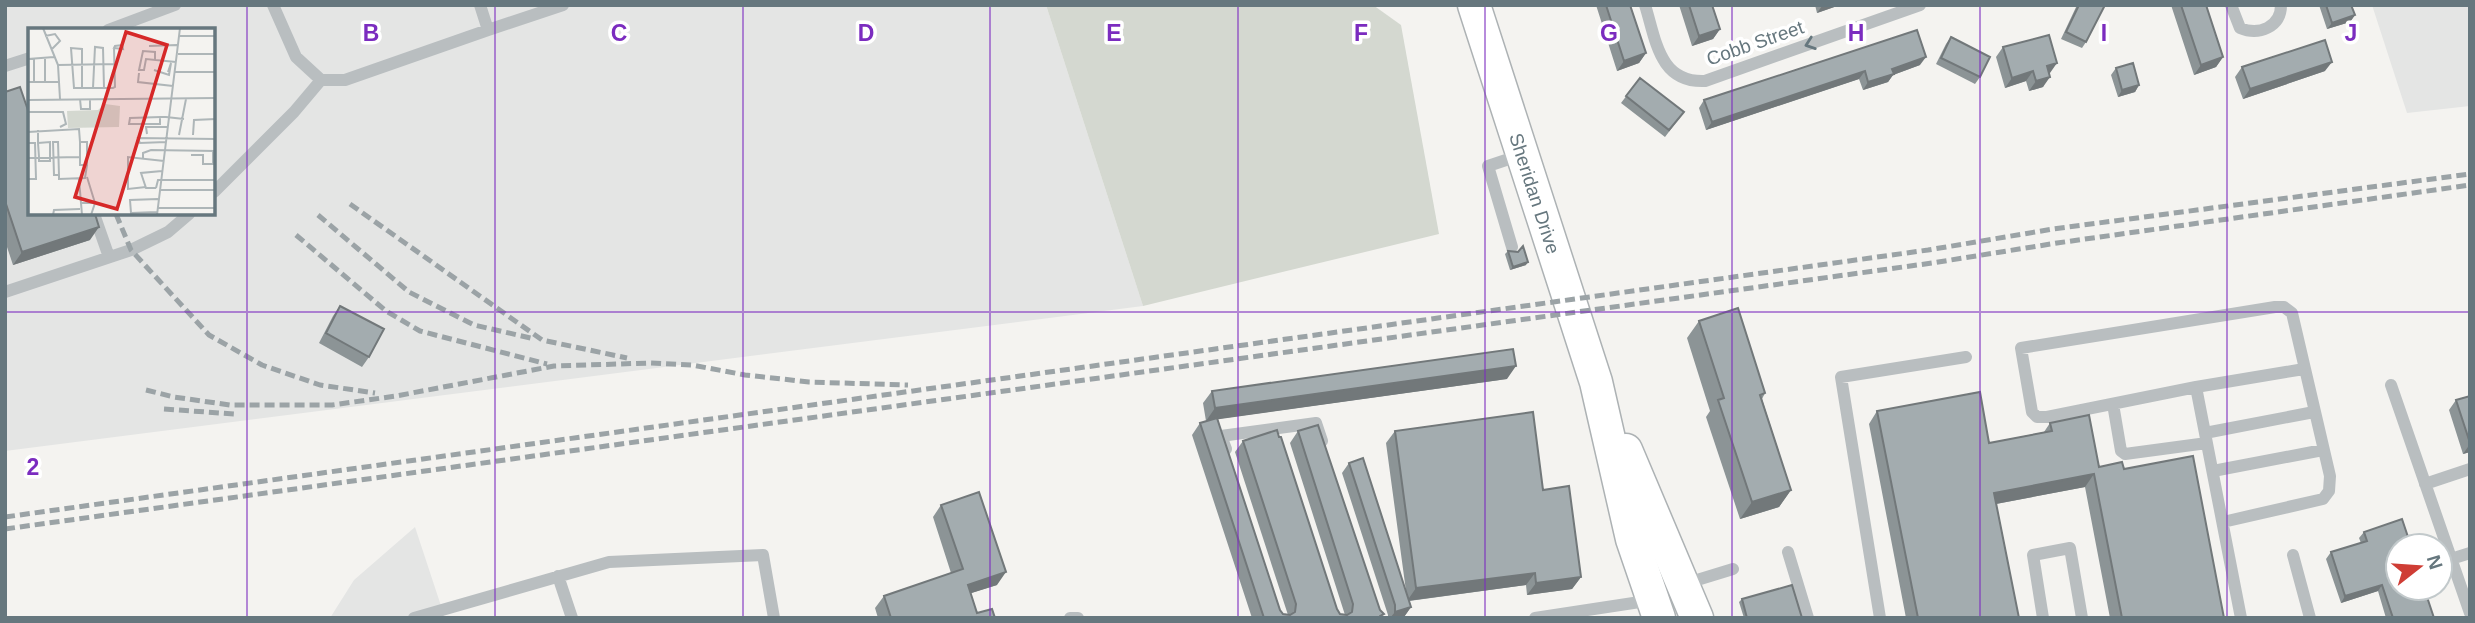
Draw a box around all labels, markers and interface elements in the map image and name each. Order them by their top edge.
street label: Cobb Street [1704,16,1807,69]
text: B [363,20,379,46]
text: C [611,20,627,46]
text: D [858,20,874,46]
text: E [1106,20,1122,46]
text: F [1354,20,1368,46]
text: G [1600,20,1618,46]
text: H [1848,20,1864,46]
text: I [2101,20,2107,46]
text: J [2345,20,2357,46]
inset map [28,28,215,215]
one-way arrow [1804,36,1816,50]
street label: Sheridan Drive [1506,130,1564,256]
text: 2 [27,454,39,480]
north arrow [2384,532,2454,602]
text: N [2423,553,2447,572]

